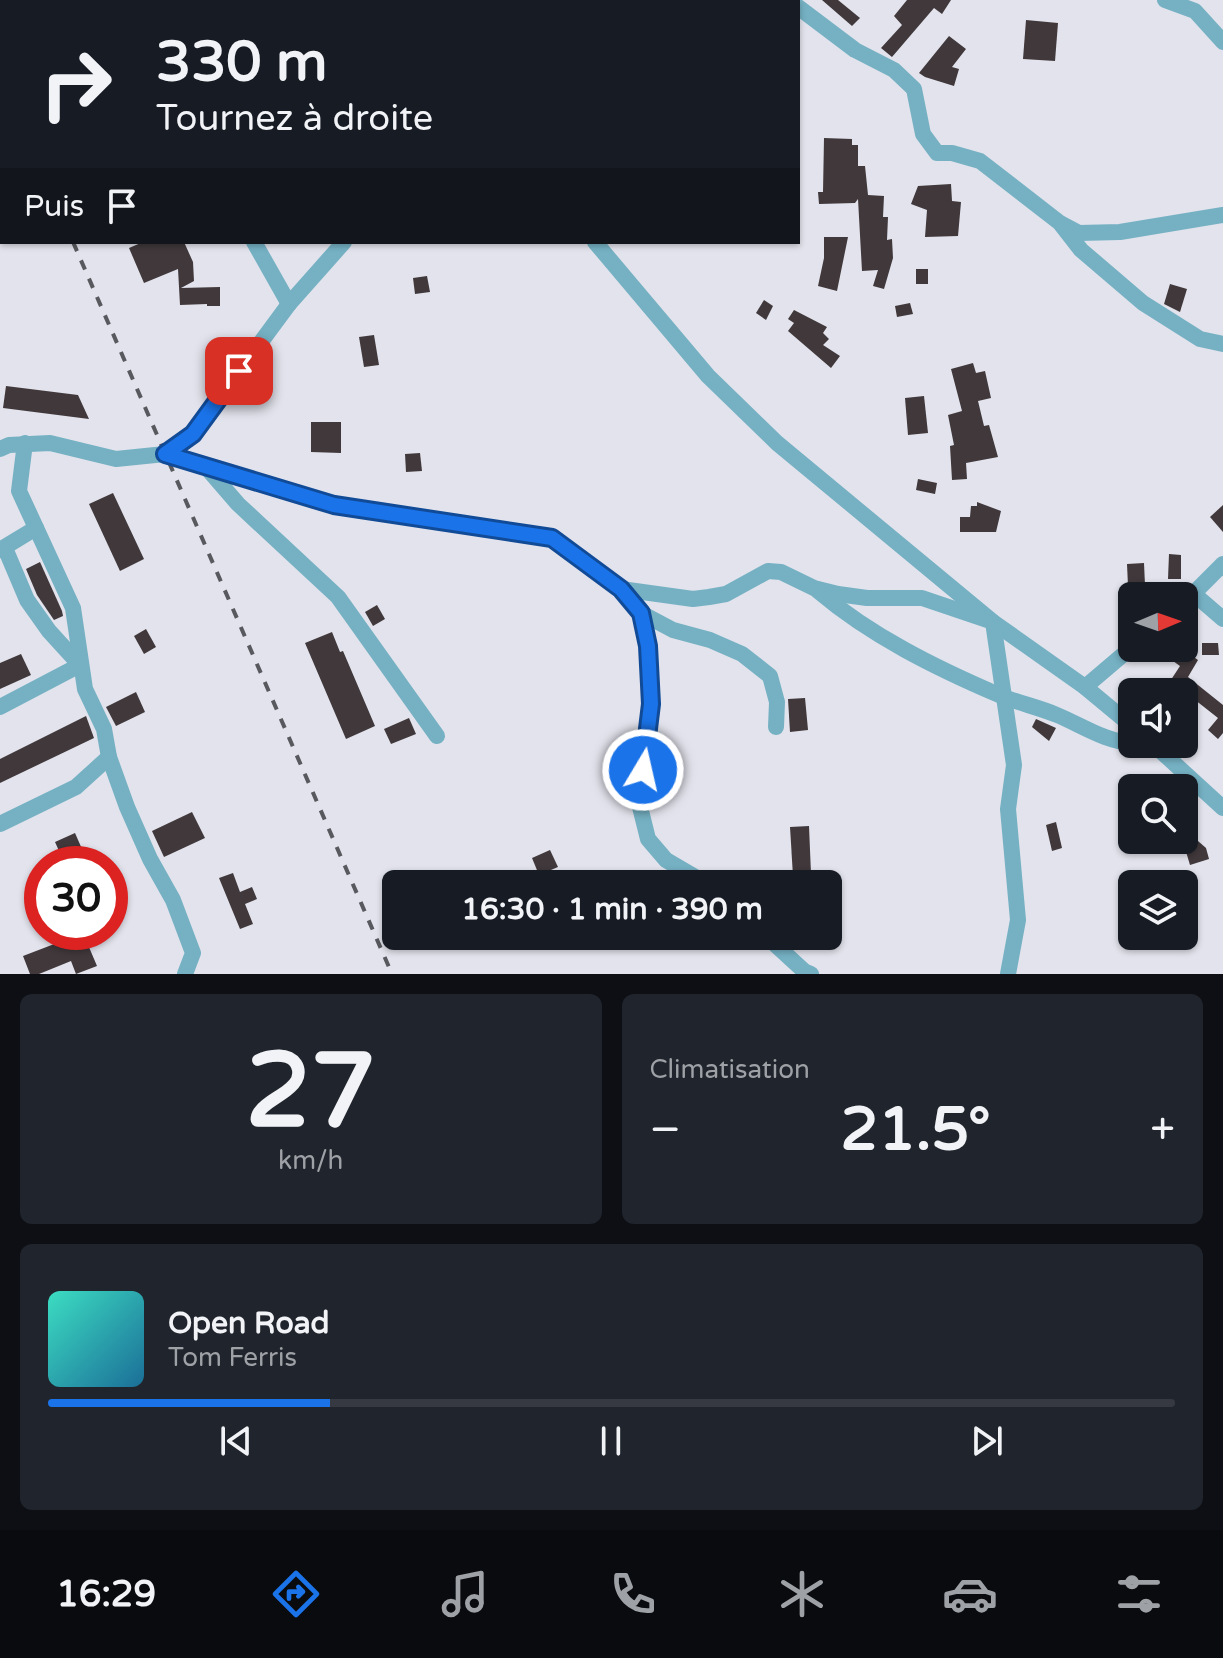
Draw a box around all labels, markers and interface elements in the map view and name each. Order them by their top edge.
text: 330 m [156,29,327,96]
icon: right [24,32,128,136]
text: Tournez à droite [156,97,433,140]
icon: arrive [100,184,144,228]
text: Puis [24,188,84,225]
pin [205,337,273,405]
icon: arrive [217,349,261,393]
north arrow [1118,582,1198,662]
map controls [1118,582,1198,950]
button: sound [1118,678,1198,758]
position arrow [601,728,685,812]
button: search [1118,774,1198,854]
speed limit sign: 30 [24,846,128,950]
button: layers [1118,870,1198,950]
text: 16:30 · 1 min · 390 m [461,891,763,928]
text: 27 [245,1030,376,1155]
text: Climatisation [650,1054,810,1085]
text: 21.5° [840,1094,991,1166]
text: − [650,1104,681,1157]
text: + [1150,1104,1175,1157]
text: km/h [278,1145,343,1176]
text: Open Road [168,1305,329,1342]
text: Tom Ferris [168,1342,297,1373]
icon: previous [214,1419,258,1463]
icon: pause [589,1419,633,1463]
icon: next [965,1419,1009,1463]
icon: directions [268,1566,324,1622]
icon: music [437,1566,493,1622]
icon: phone [605,1566,661,1622]
icon: climate [774,1566,830,1622]
icon: car [942,1566,998,1622]
icon: filters [1111,1566,1167,1622]
text: 16:29 [56,1573,156,1616]

